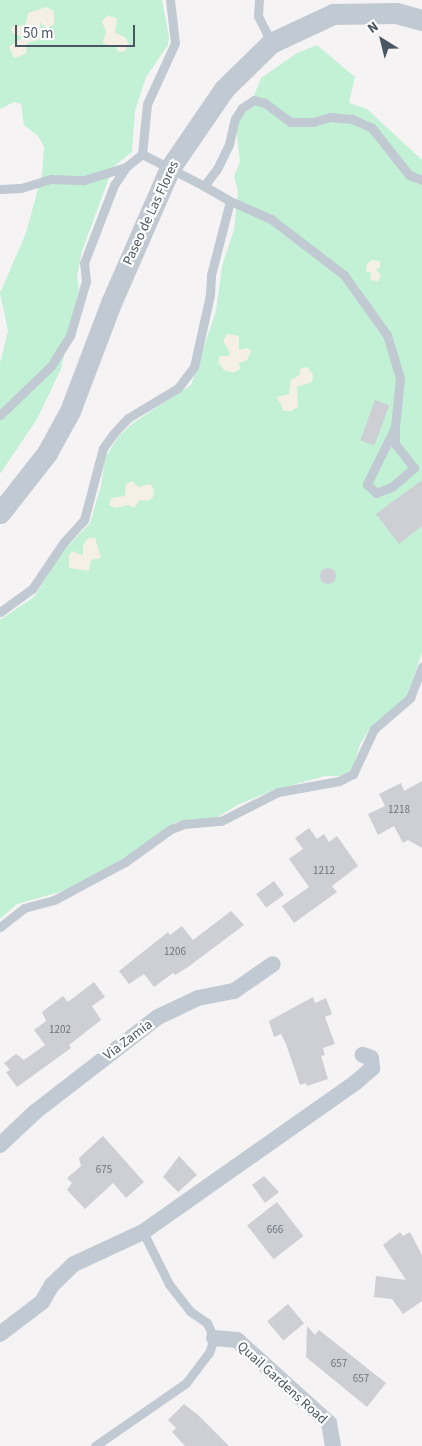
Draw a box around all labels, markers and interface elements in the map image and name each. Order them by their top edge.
scale bar [18,15,138,47]
north arrow [357,15,407,65]
text: N [364,17,383,39]
text: 50 m [23,23,53,44]
street label: Paseo de Las Flores [119,158,183,268]
house number: 1218 [388,803,410,817]
house number: 1212 [313,864,335,878]
house number: 1206 [164,945,186,959]
street label: Via Zamia [100,1016,156,1064]
house number: 1202 [49,1023,71,1037]
house number: 675 [96,1163,112,1177]
house number: 666 [267,1223,283,1237]
street label: Quail Gardens Road [234,1338,330,1428]
house number: 657 [331,1357,347,1371]
house number: 657 [353,1372,369,1386]

